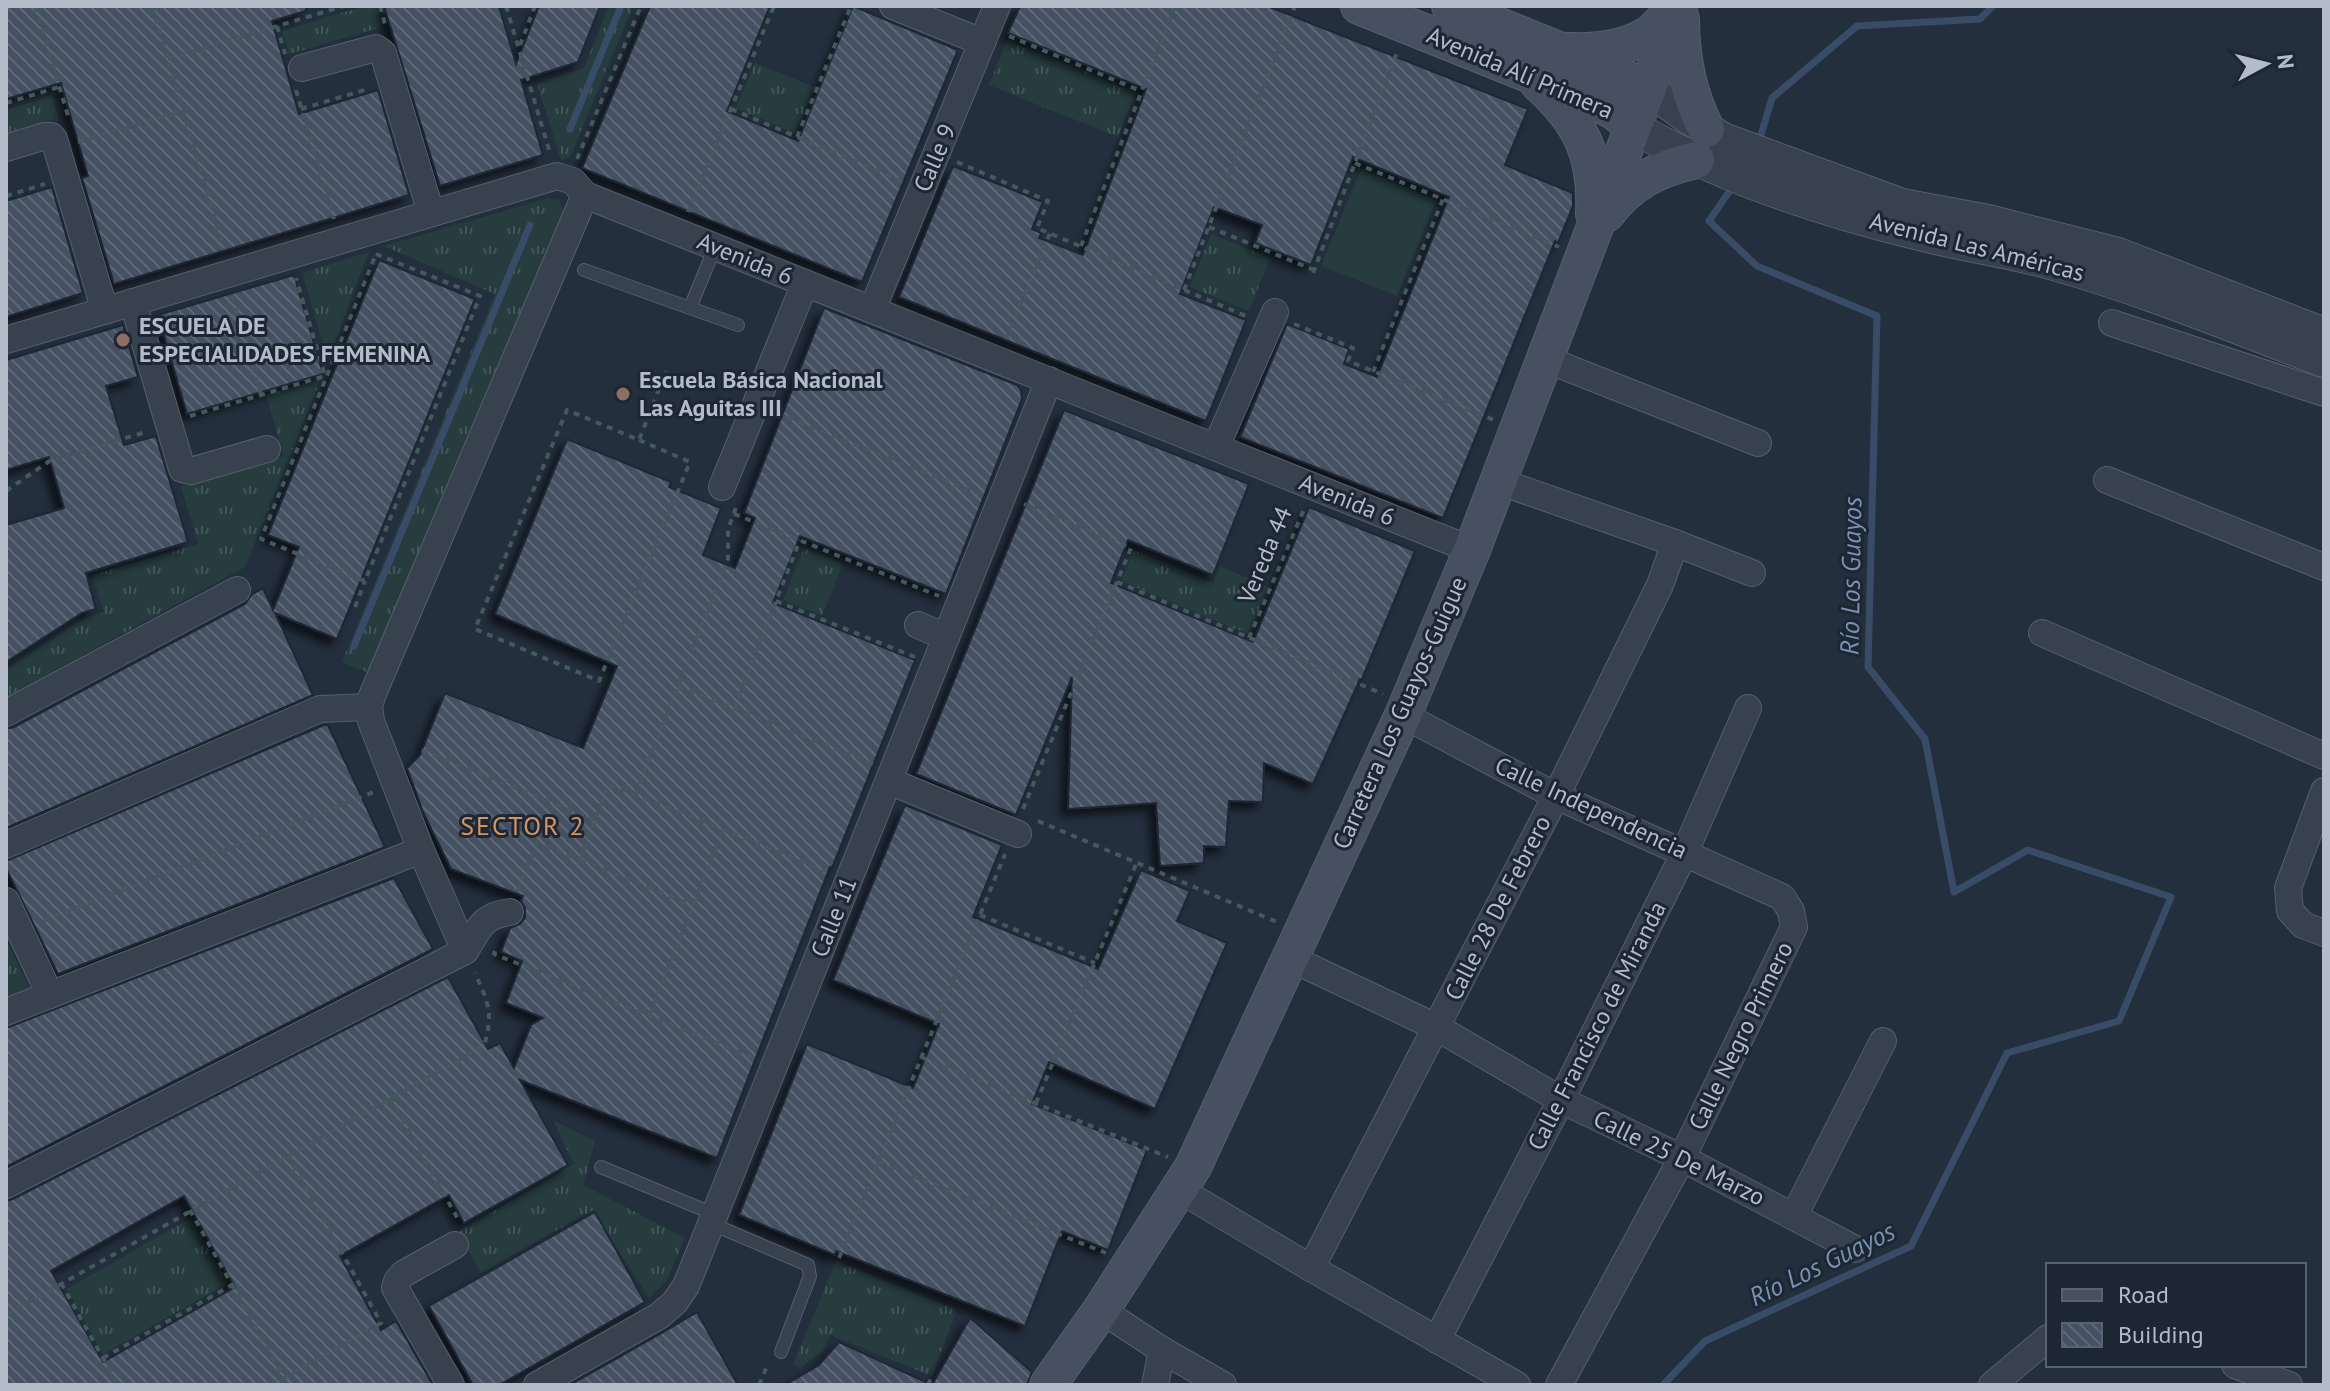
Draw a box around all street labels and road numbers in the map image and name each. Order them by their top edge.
street label: Avenida Alí Primera [1422,19,1618,126]
street label: Calle 9 [906,119,963,196]
street label: Avenida Las Américas [1867,205,2088,288]
street label: Avenida 6 [693,225,798,292]
street label: Avenida 6 [1295,466,1400,533]
street label: Vereda 44 [1230,502,1299,609]
street label: Carretera Los Guayos-Guigue [1325,572,1474,854]
street label: Calle Independencia [1490,749,1692,866]
street label: Calle 28 De Febrero [1438,810,1558,1006]
street label: Calle 11 [803,872,864,962]
street label: Calle Francisco de Miranda [1520,896,1673,1155]
street label: Calle Negro Primero [1681,936,1800,1135]
street label: Calle 25 De Marzo [1588,1103,1770,1212]

